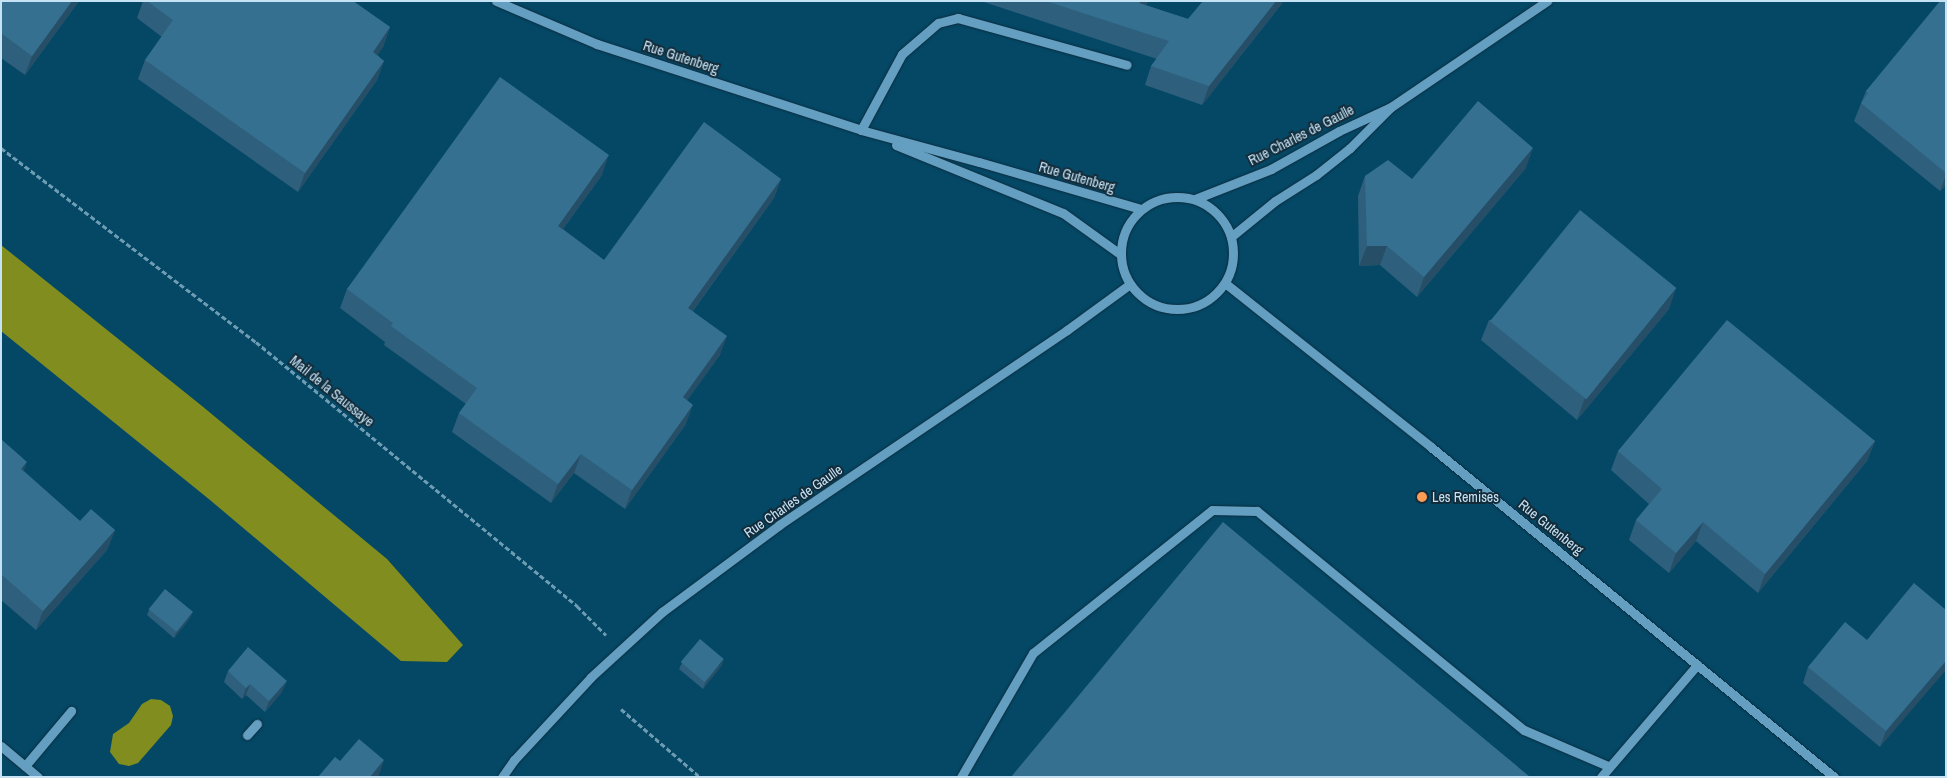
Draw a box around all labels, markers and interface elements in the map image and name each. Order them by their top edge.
street label: Rue Gutenberg [641,37,721,77]
street label: Rue Charles de Gaulle [1245,101,1357,169]
street label: Rue Gutenberg [1037,158,1117,196]
street label: Mail de la Saussaye [287,352,377,430]
street label: Rue Charles de Gaulle [741,461,845,541]
place label: Les Remises [1432,489,1499,505]
marker: Les Remises [1416,491,1428,503]
street label: Rue Gutenberg [1515,496,1587,558]

